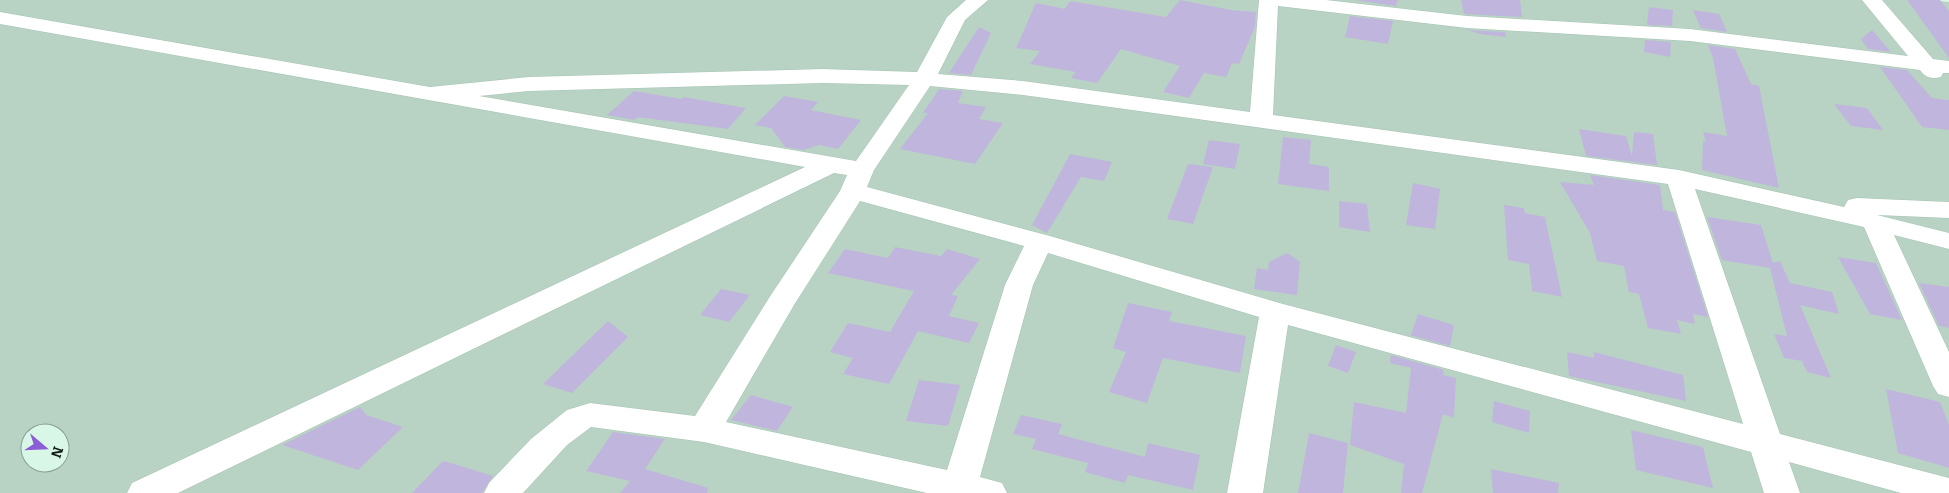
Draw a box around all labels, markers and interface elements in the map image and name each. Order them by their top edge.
north arrow [20,423,70,473]
text: N [47,444,67,460]

